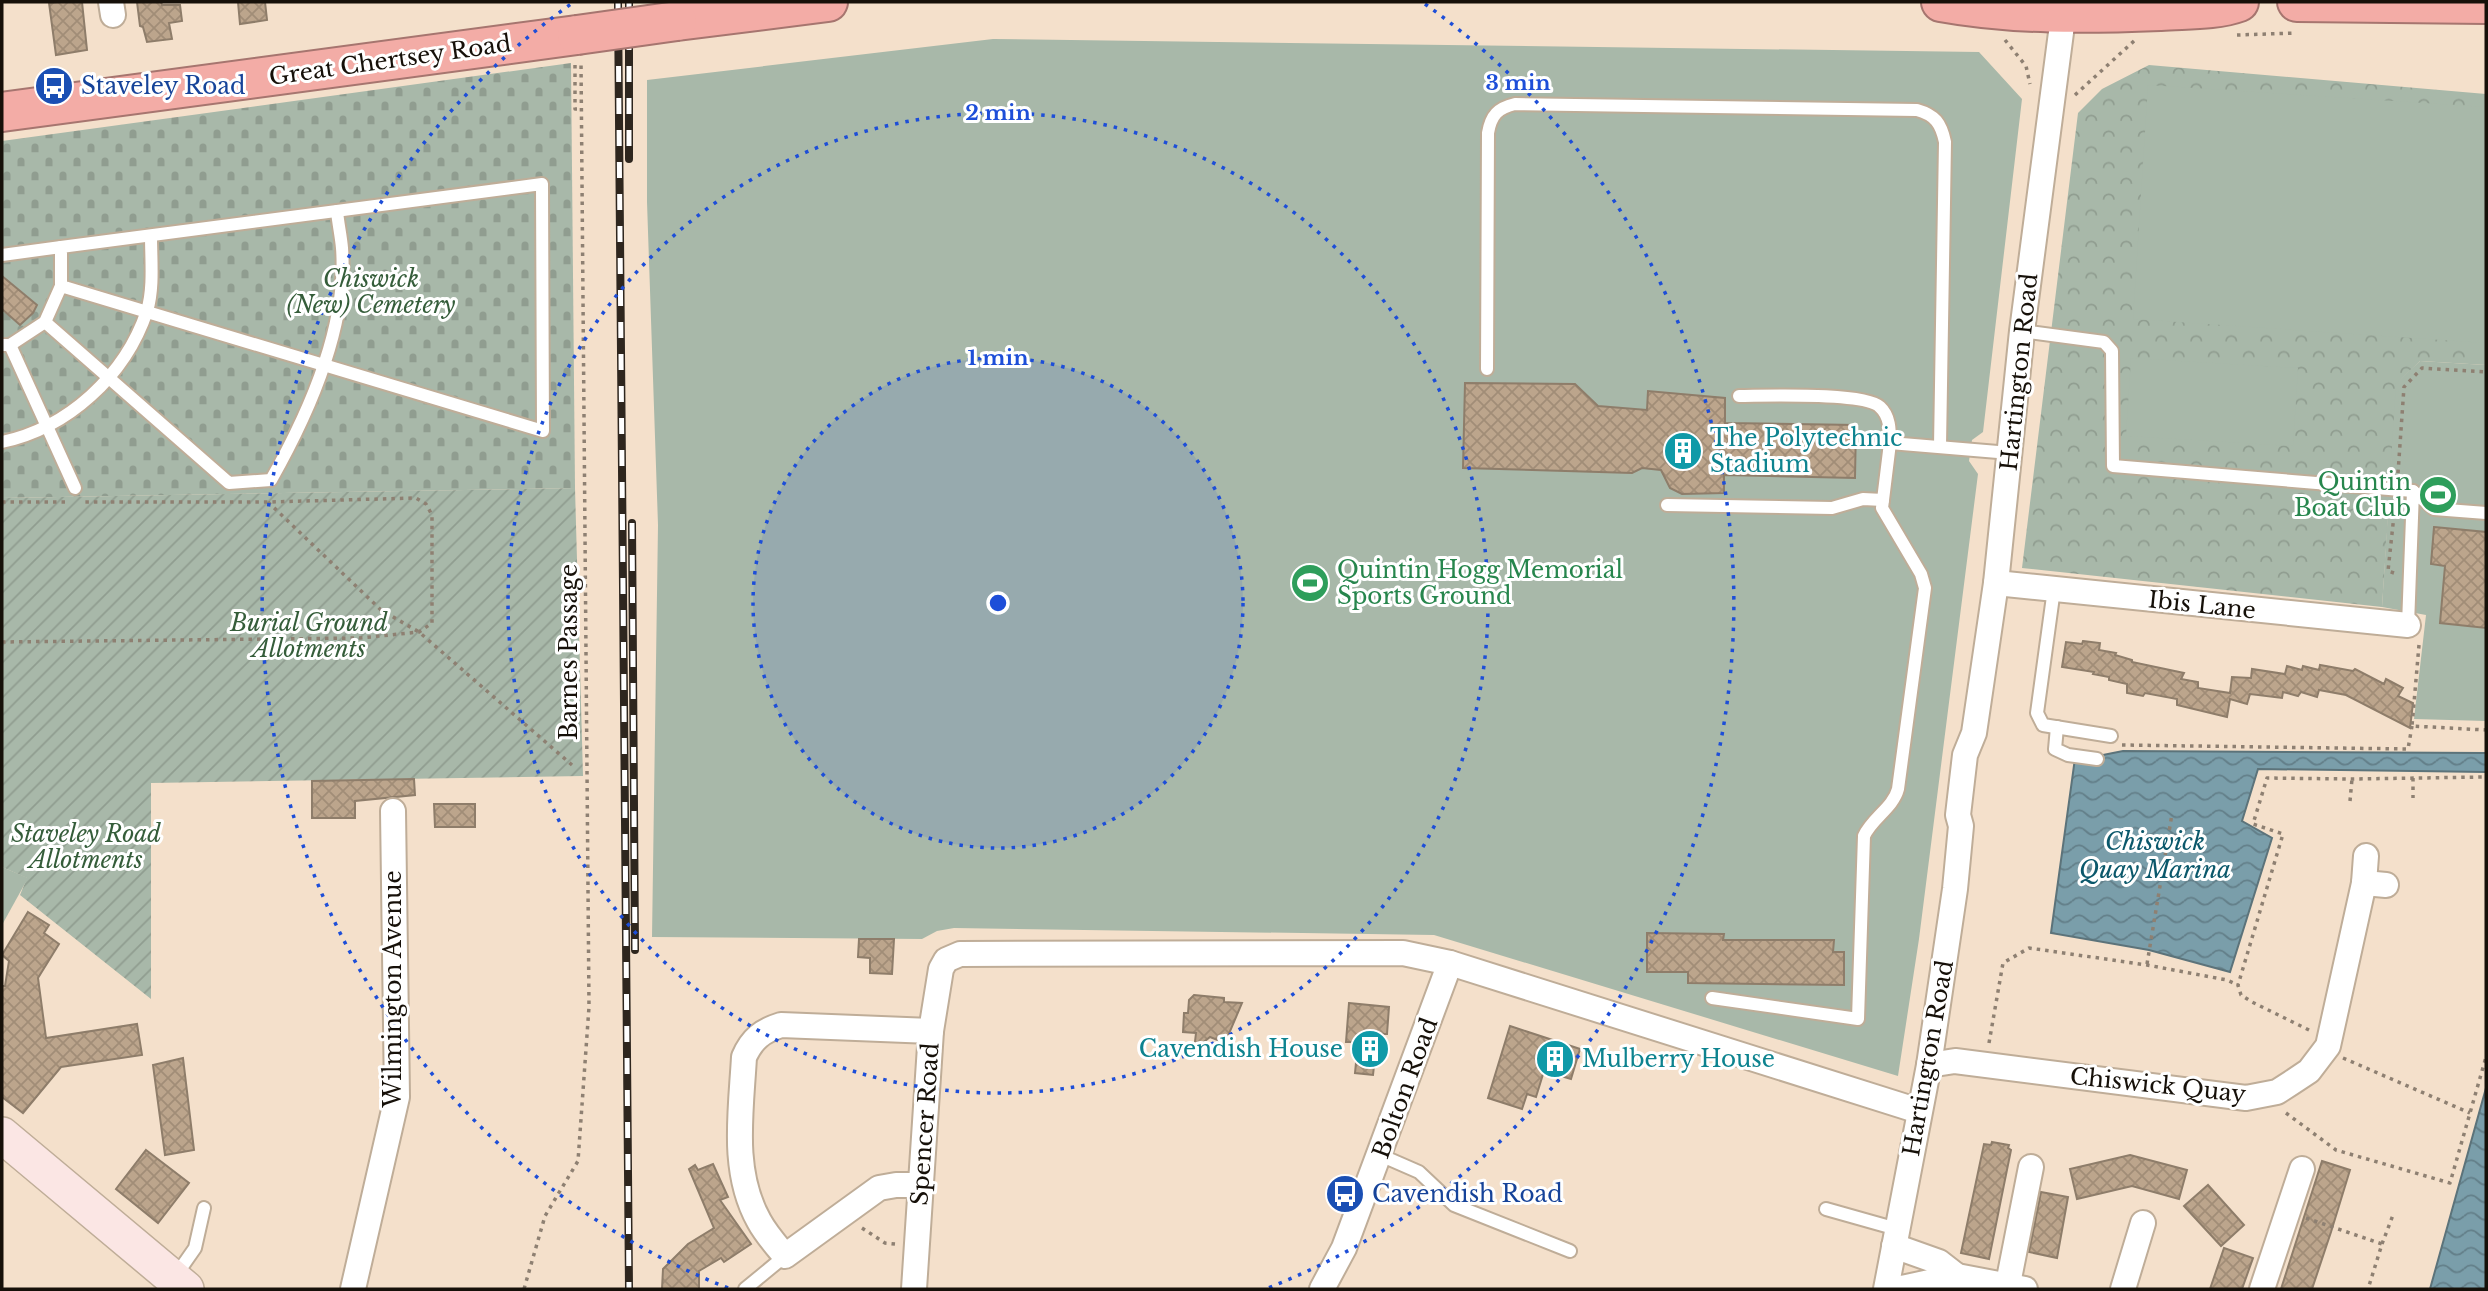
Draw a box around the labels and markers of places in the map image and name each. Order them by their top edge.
bus stop icon: Staveley Road [33,65,75,107]
place label: Staveley Road [81,72,246,100]
place label: The Polytechnic Stadium [1710,424,1902,478]
building icon: The Polytechnic Stadium [1662,430,1704,472]
place label: Quintin Boat Club [2294,468,2411,522]
sports icon: Quintin Boat Club [2417,474,2459,516]
place label: Quintin Hogg Memorial Sports Ground [1337,556,1623,610]
sports icon: Quintin Hogg Memorial Sports Ground [1289,562,1331,604]
centre of rings [986,591,1010,615]
building icon: Cavendish House [1349,1028,1391,1070]
place label: Cavendish House [1139,1035,1343,1063]
building icon: Mulberry House [1534,1038,1576,1080]
place label: Mulberry House [1582,1045,1775,1073]
bus stop icon: Cavendish Road [1324,1173,1366,1215]
place label: Cavendish Road [1372,1180,1563,1208]

